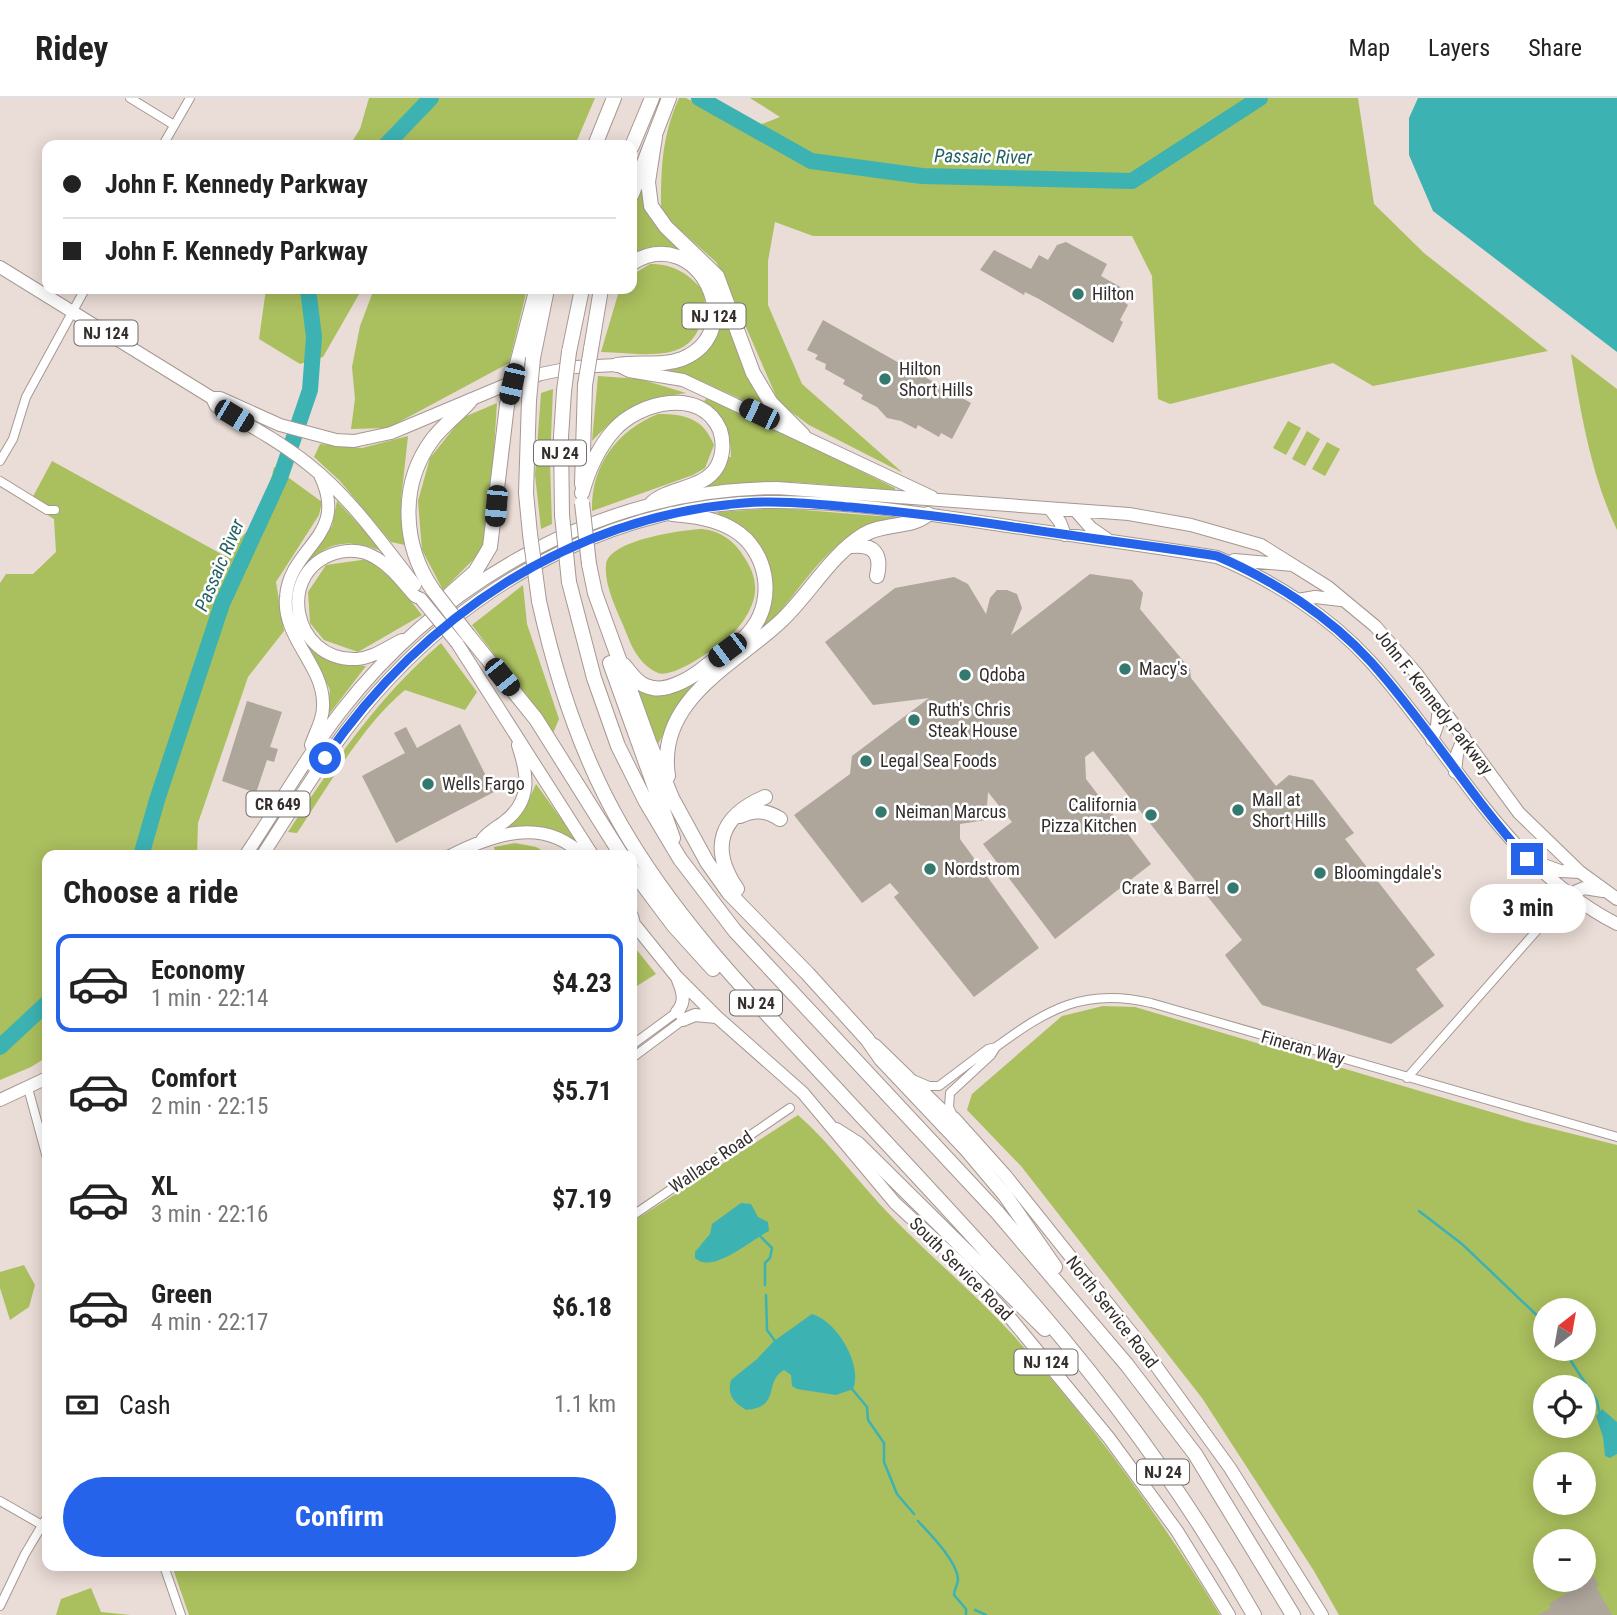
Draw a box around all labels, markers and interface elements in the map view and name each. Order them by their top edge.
text: Ridey [35,29,108,68]
text: Map [1349,34,1390,62]
text: Layers [1428,34,1490,62]
text: Share [1528,34,1582,62]
water label: Passaic River [934,144,1032,169]
text: John F. Kennedy Parkway [105,169,368,199]
text: John F. Kennedy Parkway [105,236,368,266]
place label: Hilton [1092,283,1134,304]
marker: Hilton [1070,286,1086,302]
road number: NJ 124 [682,304,746,328]
road number: NJ 124 [74,320,138,345]
place label: Hilton Short Hills [899,358,973,400]
car [498,361,527,407]
marker: Hilton Short Hills [877,371,893,387]
car [736,395,783,433]
car [211,396,258,436]
road number: NJ 24 [534,440,586,466]
car [484,484,509,528]
water label: Passaic River [190,515,249,615]
street label: John F. Kennedy Parkway [1371,625,1498,779]
car [704,629,751,671]
car [481,654,524,700]
place label: Macy's [1139,658,1188,679]
marker: Macy's [1117,661,1133,677]
place label: Qdoba [979,664,1025,685]
marker: Qdoba [957,667,973,683]
place label: Ruth's Chris Steak House [928,699,1018,741]
marker: Ruth's Chris Steak House [906,712,922,728]
route start [309,742,341,774]
place label: Legal Sea Foods [880,750,997,771]
marker: Legal Sea Foods [858,753,874,769]
place label: Wells Fargo [442,773,525,794]
marker: Wells Fargo [420,776,436,792]
place label: Mall at Short Hills [1252,789,1326,831]
road number: CR 649 [246,792,310,817]
place label: California Pizza Kitchen [1041,794,1137,836]
place label: Neiman Marcus [895,801,1007,822]
marker: Mall at Short Hills [1230,802,1246,818]
marker: Neiman Marcus [873,804,889,820]
marker: California Pizza Kitchen [1143,807,1159,823]
route end [1511,843,1543,875]
place label: Nordstrom [944,858,1020,879]
marker: Nordstrom [922,861,938,877]
place label: Bloomingdale's [1334,862,1442,883]
marker: Bloomingdale's [1312,865,1328,881]
text: Choose a ride [63,873,238,911]
place label: Crate & Barrel [1121,877,1219,898]
marker: Crate & Barrel [1225,880,1241,896]
callout: 3 min [1469,884,1585,932]
text: 3 min [1502,895,1554,922]
icon: car [67,952,130,1015]
text: Economy [151,955,245,985]
text: $4.23 [552,968,612,998]
text: 1 min · 22:14 [151,985,268,1012]
road number: NJ 24 [730,990,782,1015]
street label: Fineran Way [1259,1026,1348,1070]
icon: car [67,1060,130,1123]
text: Comfort [151,1063,237,1093]
text: $5.71 [552,1076,612,1106]
text: 2 min · 22:15 [151,1093,268,1120]
street label: Wallace Road [665,1126,756,1197]
icon: car [67,1168,130,1231]
text: XL [151,1171,178,1201]
text: $7.19 [552,1184,612,1214]
text: 3 min · 22:16 [151,1201,268,1228]
street label: South Service Road [905,1213,1017,1325]
street label: North Service Road [1062,1251,1163,1372]
icon: car [67,1276,130,1339]
text: Green [151,1279,212,1309]
text: $6.18 [552,1292,612,1322]
north arrow [1533,1298,1596,1362]
map controls [1533,1298,1596,1592]
text: 4 min · 22:17 [151,1309,268,1336]
road number: NJ 124 [1014,1350,1078,1374]
button: locate [1533,1375,1596,1438]
icon: cash [63,1386,101,1424]
text: Cash [119,1390,171,1420]
text: 1.1 km [554,1391,616,1418]
button: + [1533,1452,1596,1515]
road number: NJ 24 [1137,1460,1189,1484]
button: Confirm [63,1477,616,1557]
button: − [1533,1529,1596,1592]

